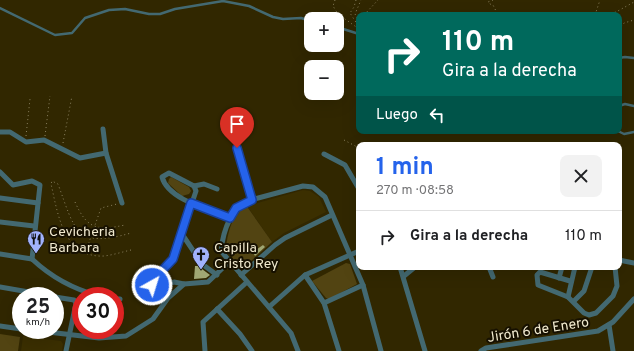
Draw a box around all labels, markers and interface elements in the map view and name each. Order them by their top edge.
map controls [304,12,344,100]
button: + [304,12,344,52]
text: 110 m [442,25,514,61]
icon: right [376,28,428,80]
button: − [304,60,344,100]
text: Gira a la derecha [442,60,577,83]
icon: left [426,104,448,126]
text: Luego [376,106,418,125]
pin [220,107,254,148]
icon: arrive [226,113,248,135]
text: 1 min [376,153,434,183]
button: close [560,155,602,197]
text: 270 m · 08:58 [376,183,454,199]
place label: Cevicheria Barbara [49,224,115,257]
icon: right [376,226,398,248]
text: Gira a la derecha [410,227,528,246]
text: 110 m [565,227,602,246]
restaurant icon: Cevicheria Barbara [26,229,46,254]
place label: Capilla Cristo Rey [214,240,278,273]
church icon: Capilla Cristo Rey [191,245,211,270]
position arrow [131,264,173,306]
speed limit sign: 30 [72,287,124,339]
text: 25 [26,295,50,321]
street label: Jirón 6 de Enero [486,314,590,347]
text: km/h [26,316,50,329]

